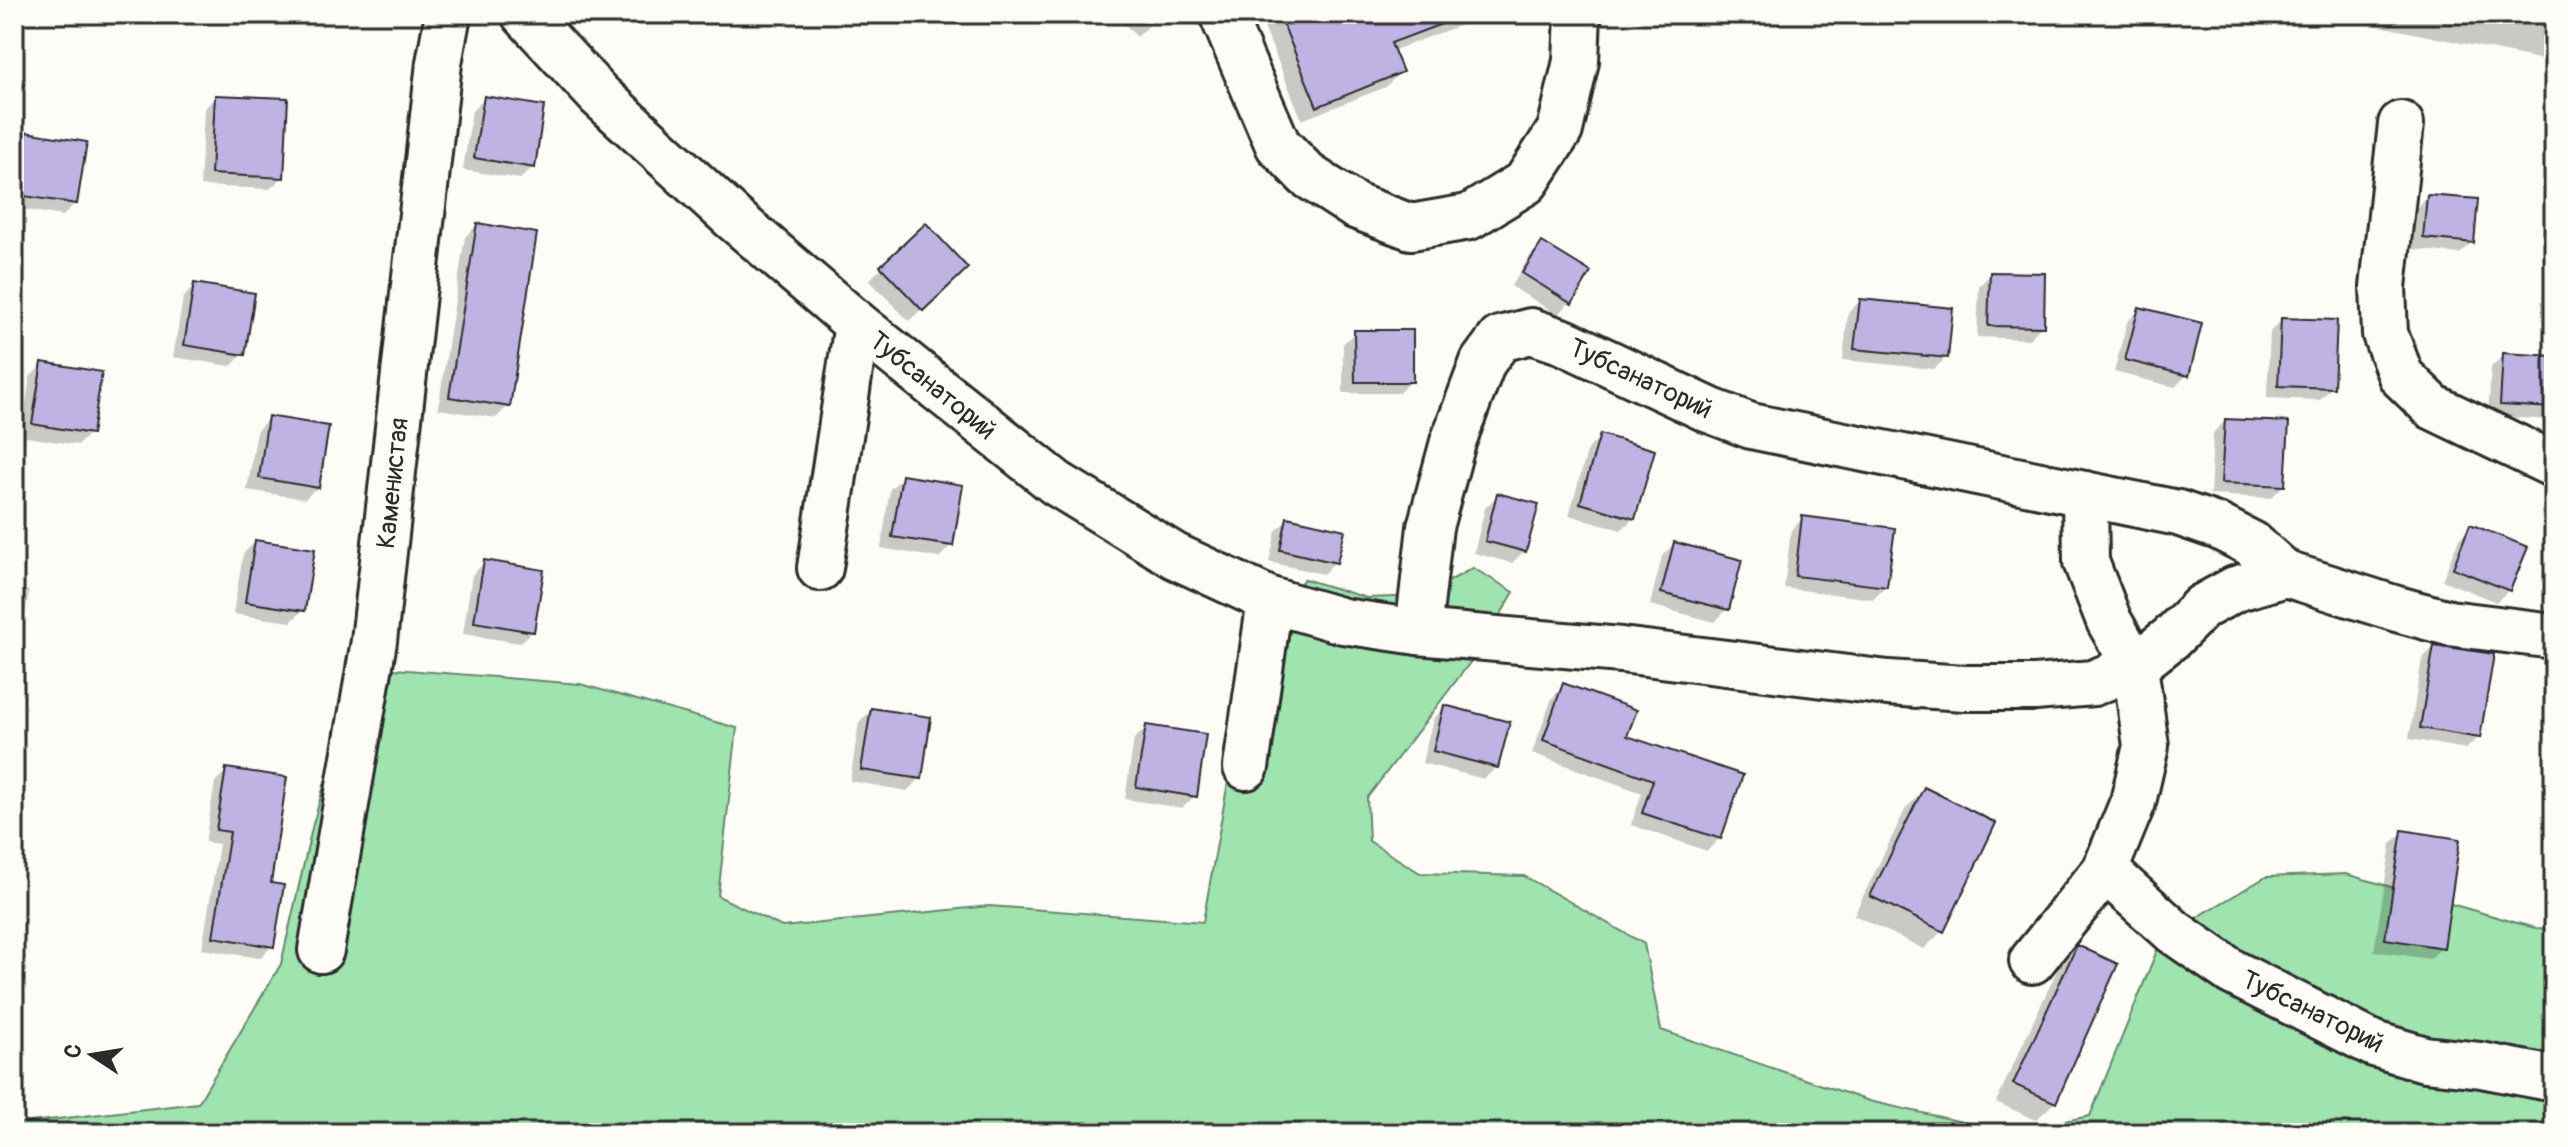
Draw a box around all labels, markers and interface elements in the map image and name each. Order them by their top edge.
street label: Тубсанаторий [862,325,1002,447]
street label: Тубсанаторий [1564,332,1717,426]
street label: Каменистая [370,416,416,550]
street label: Тубсанаторий [2236,964,2389,1060]
north arrow [52,1015,132,1095]
text: С [58,1041,89,1061]

